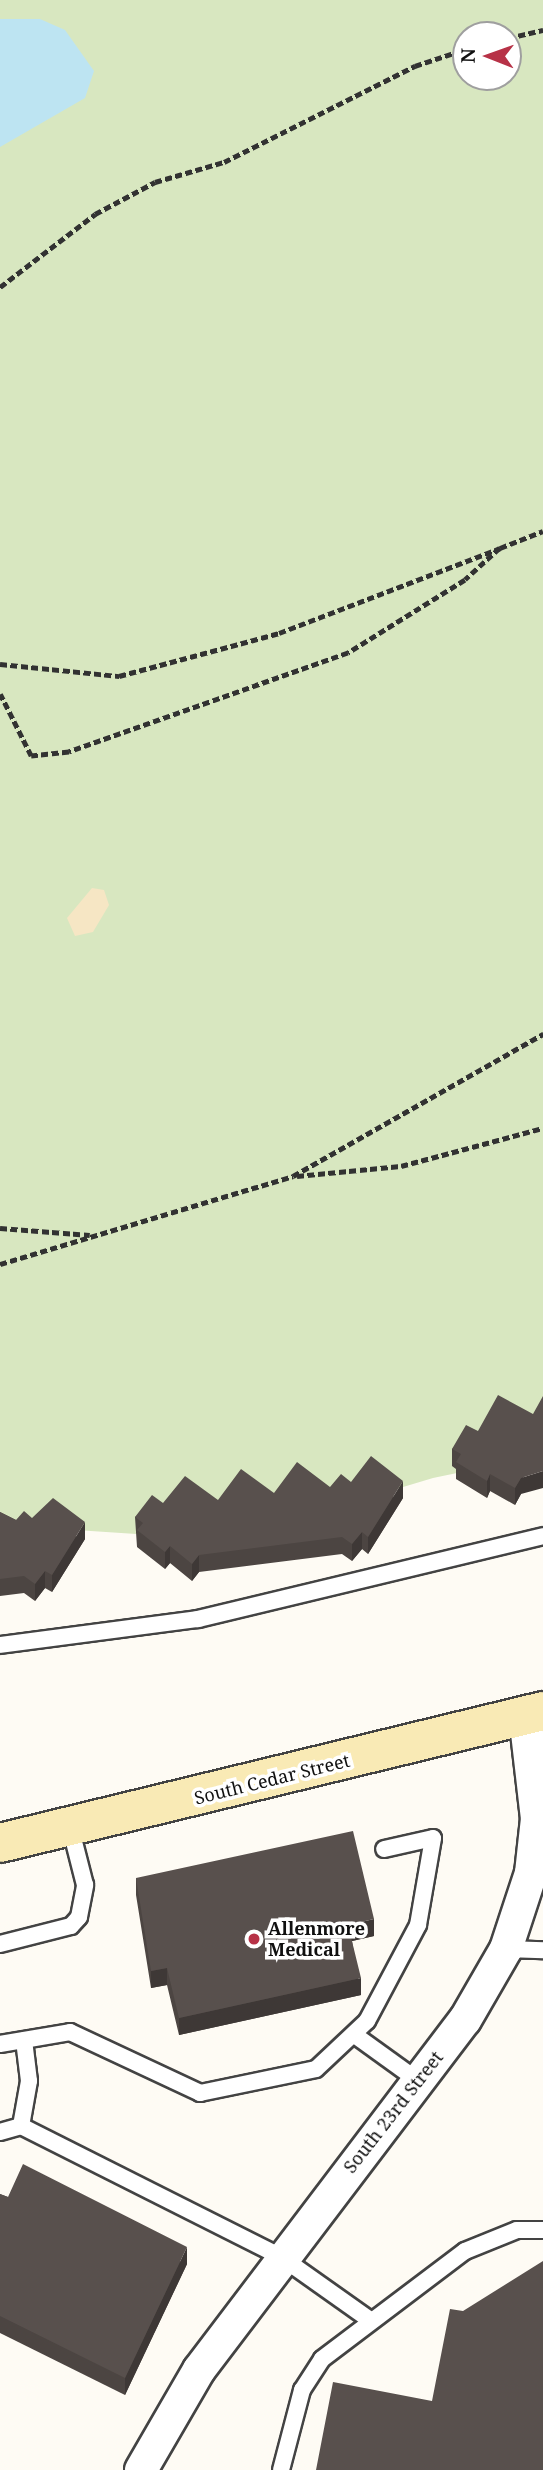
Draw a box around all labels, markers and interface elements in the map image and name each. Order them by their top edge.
north arrow [452,21,522,91]
text: N [455,48,481,63]
street label: South Cedar Street [192,1749,352,1809]
place label: Allenmore Medical [268,1918,365,1960]
marker: Allenmore Medical [246,1931,262,1947]
street label: South 23rd Street [339,2047,447,2177]

